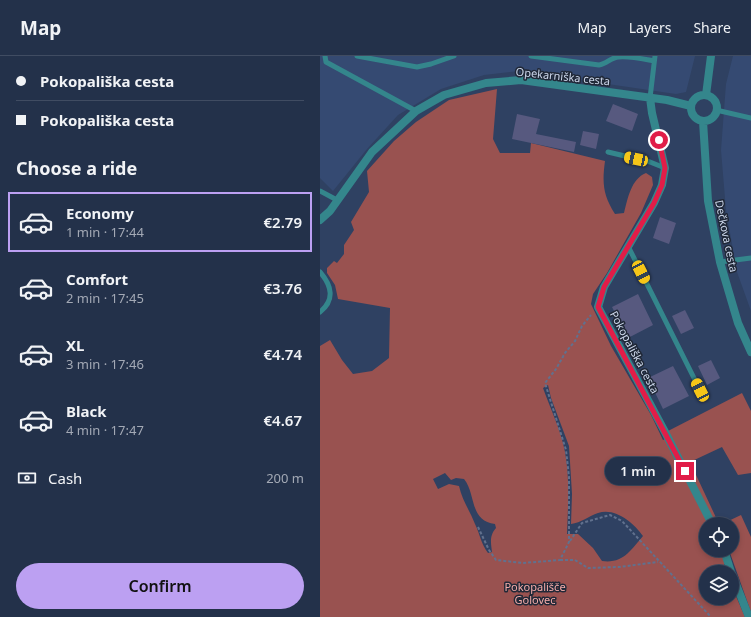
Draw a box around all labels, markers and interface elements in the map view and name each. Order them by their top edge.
text: Map [20,15,61,41]
text: Map [578,18,607,37]
text: Layers [629,18,671,37]
text: Share [693,18,731,37]
street label: Opekarniška cesta [515,64,611,88]
text: Pokopališka cesta [40,71,174,91]
text: Pokopališka cesta [40,110,174,130]
route start [650,131,668,149]
car [623,151,649,167]
text: Choose a ride [16,156,137,180]
street label: Dečkova cesta [712,199,742,273]
text: Economy [66,203,134,223]
icon: car [18,204,54,240]
text: €2.79 [264,212,302,232]
text: 1 min · 17:44 [66,223,144,241]
car [630,259,652,285]
text: Comfort [66,269,128,289]
icon: car [18,270,54,306]
text: €3.76 [264,278,302,298]
text: 2 min · 17:45 [66,289,144,307]
street label: Pokopališka cesta [607,308,663,396]
text: XL [66,335,84,355]
icon: car [18,336,54,372]
text: €4.74 [264,344,302,364]
text: 3 min · 17:46 [66,355,144,373]
car [689,377,711,403]
text: Black [66,401,106,421]
icon: car [18,402,54,438]
text: €4.67 [264,410,302,430]
text: 4 min · 17:47 [66,421,144,439]
callout: 1 min [605,457,671,485]
text: 1 min [620,462,656,480]
route end [676,462,694,480]
icon: cash [16,467,38,489]
text: Cash [48,468,82,488]
text: 200 m [266,469,304,487]
map controls [699,517,739,605]
button: locate [699,517,739,557]
button: Confirm [16,563,304,609]
button: layers [699,565,739,605]
park label: Pokopališče Golovec [504,579,566,607]

